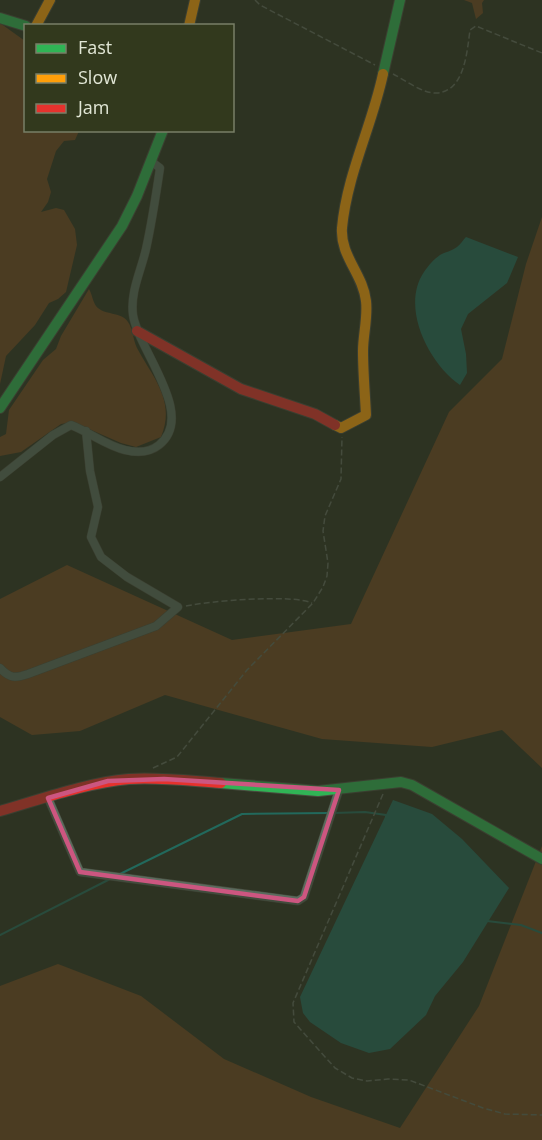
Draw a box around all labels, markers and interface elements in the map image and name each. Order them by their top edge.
legend [24,24,234,132]
text: Fast [78,35,112,59]
text: Slow [78,65,117,89]
text: Jam [76,95,110,119]

